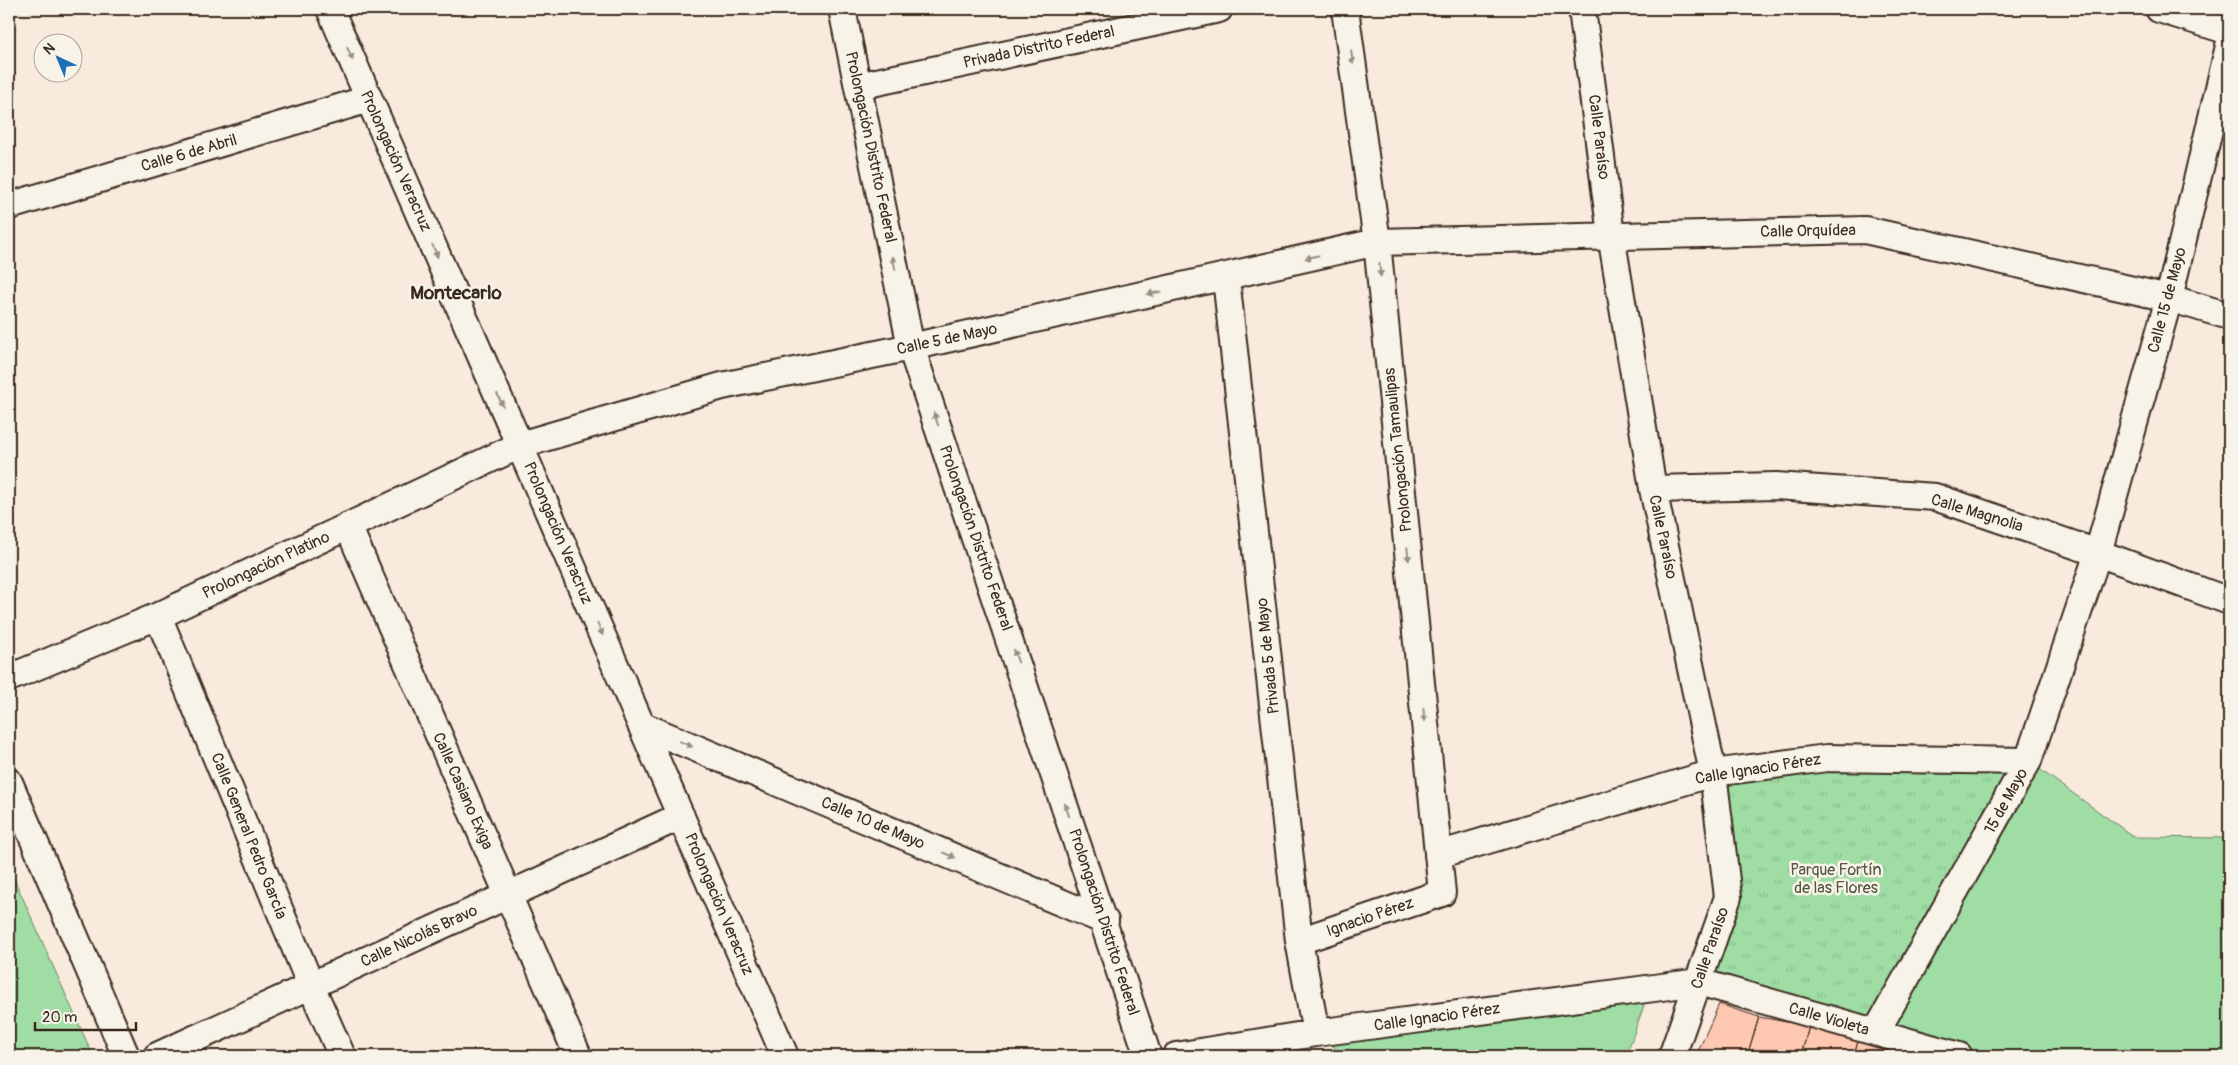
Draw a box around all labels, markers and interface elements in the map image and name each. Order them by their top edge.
street label: Privada Distrito Federal [961,21,1117,73]
north arrow [32,32,82,82]
text: N [40,40,59,58]
one-way arrow [346,46,354,61]
one-way arrow [1348,49,1356,65]
street label: Prolongación Distrito Federal [841,50,901,244]
street label: Prolongación Veracruz [356,87,436,235]
street label: Calle Paraíso [1584,93,1614,181]
street label: Calle 6 de Abril [139,130,239,176]
street label: Calle Orquídea [1760,220,1856,242]
one-way arrow [432,244,440,258]
street label: Calle 15 de Mayo [2143,245,2191,355]
one-way arrow [1305,253,1320,261]
one-way arrow [890,254,898,270]
one-way arrow [1376,263,1384,279]
district label: Montecarlo [410,281,502,305]
one-way arrow [1146,290,1162,298]
street label: Calle 5 de Mayo [895,319,999,359]
street label: Prolongación Tamaulipas [1379,367,1417,533]
one-way arrow [497,393,505,407]
one-way arrow [932,412,939,427]
street label: Prolongación Distrito Federal [935,443,1017,633]
street label: Prolongación Veracruz [519,459,597,607]
street label: Calle Magnolia [1928,489,2026,537]
street label: Calle Paraíso [1644,493,1682,581]
street label: Prolongación Platino [199,527,333,603]
one-way arrow [1404,546,1412,562]
street label: Privada 5 de Mayo [1252,596,1284,715]
one-way arrow [596,622,604,636]
one-way arrow [1011,649,1019,664]
one-way arrow [1420,708,1428,724]
street label: Calle Casiano Exiga [428,729,498,853]
one-way arrow [679,741,693,749]
street label: Calle Ignacio Pérez [1694,749,1822,789]
street label: Calle General Pedro García [206,750,292,922]
street label: 15 de Mayo [1980,764,2032,837]
street label: Calle 10 de Mayo [818,792,928,854]
one-way arrow [1063,803,1071,818]
street label: Prolongación Distrito Federal [1064,826,1144,1018]
street label: Prolongación Veracruz [680,830,758,978]
one-way arrow [942,852,956,860]
park label: Parque Fortín de las Flores [1790,860,1882,898]
street label: Ignacio Pérez [1324,893,1416,941]
street label: Calle Nicolás Bravo [357,900,481,972]
street label: Calle Paraíso [1687,904,1733,992]
street label: Calle Ignacio Pérez [1373,998,1501,1036]
street label: Calle Violeta [1786,998,1872,1040]
scale bar [35,1000,136,1032]
text: 20 m [42,1008,77,1027]

